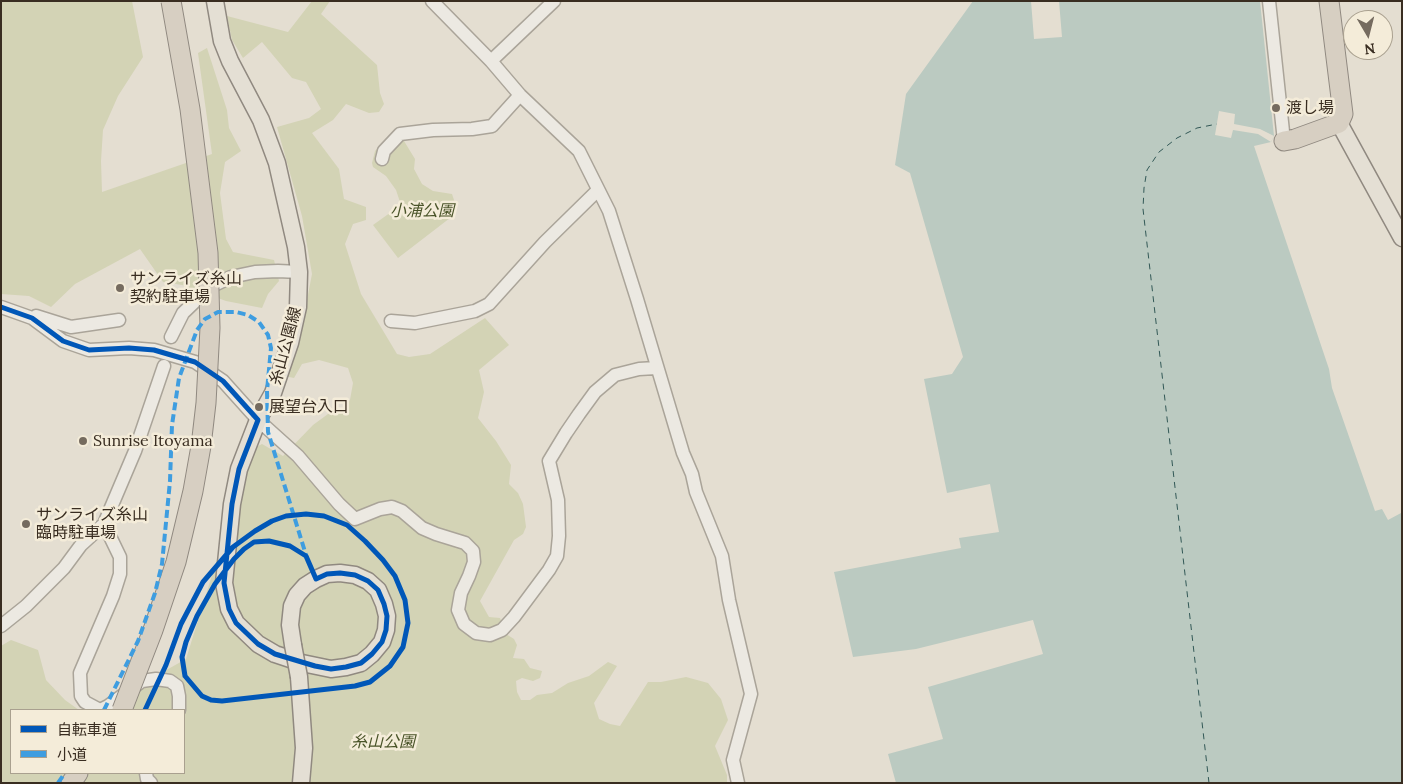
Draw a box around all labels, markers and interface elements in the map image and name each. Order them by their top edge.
north arrow [1343,10,1393,60]
text: N [1363,39,1377,59]
place label: 渡し場 [1286,98,1334,118]
marker: 渡し場 [1270,102,1282,114]
park label: 小浦公園 [390,201,454,221]
place label: サンライズ糸山 契約駐車場 [130,269,242,307]
marker: サンライズ糸山 契約駐車場 [114,282,126,294]
street label: 糸山公園線 [266,305,306,387]
place label: 展望台入口 [269,397,349,417]
marker: 展望台入口 [253,401,265,413]
place label: Sunrise Itoyama [93,431,213,451]
marker: Sunrise Itoyama [77,435,89,447]
place label: サンライズ糸山 臨時駐車場 [36,505,148,543]
marker: サンライズ糸山 臨時駐車場 [20,518,32,530]
legend [10,709,185,774]
text: 自転車道 [57,720,117,739]
park label: 糸山公園 [351,732,415,752]
text: 小道 [57,745,87,764]

